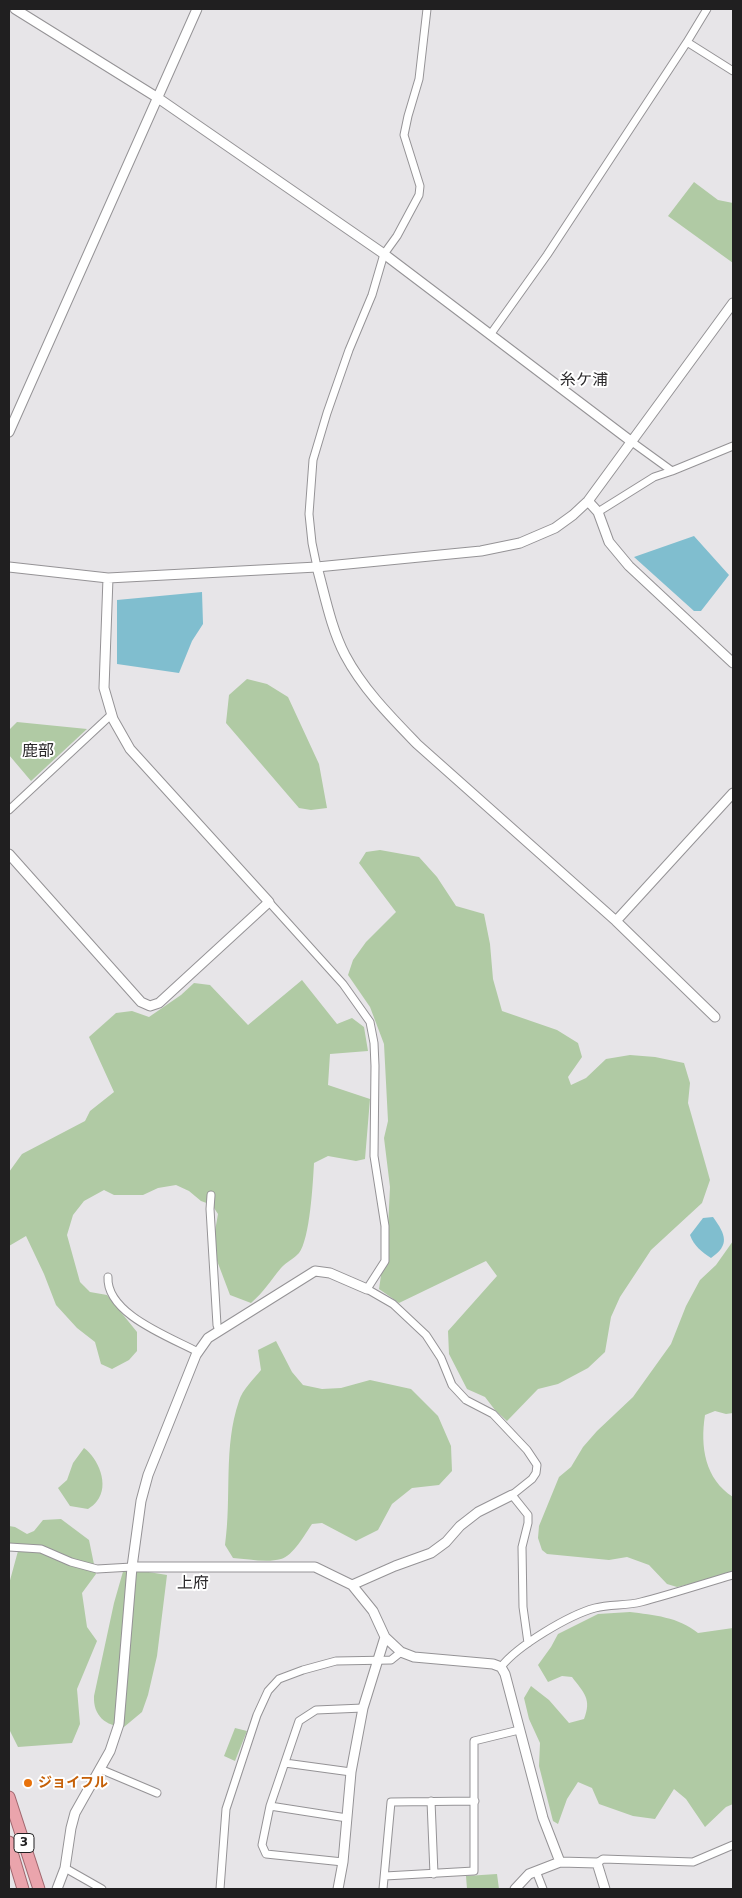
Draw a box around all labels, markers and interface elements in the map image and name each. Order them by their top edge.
district label: 糸ケ浦 [560,371,608,391]
district label: 鹿部 [22,742,54,762]
district label: 上府 [177,1574,209,1594]
place label: ジョイフル [38,1775,108,1791]
marker: ジョイフル [22,1777,34,1789]
road number: 3 [14,1834,34,1852]

